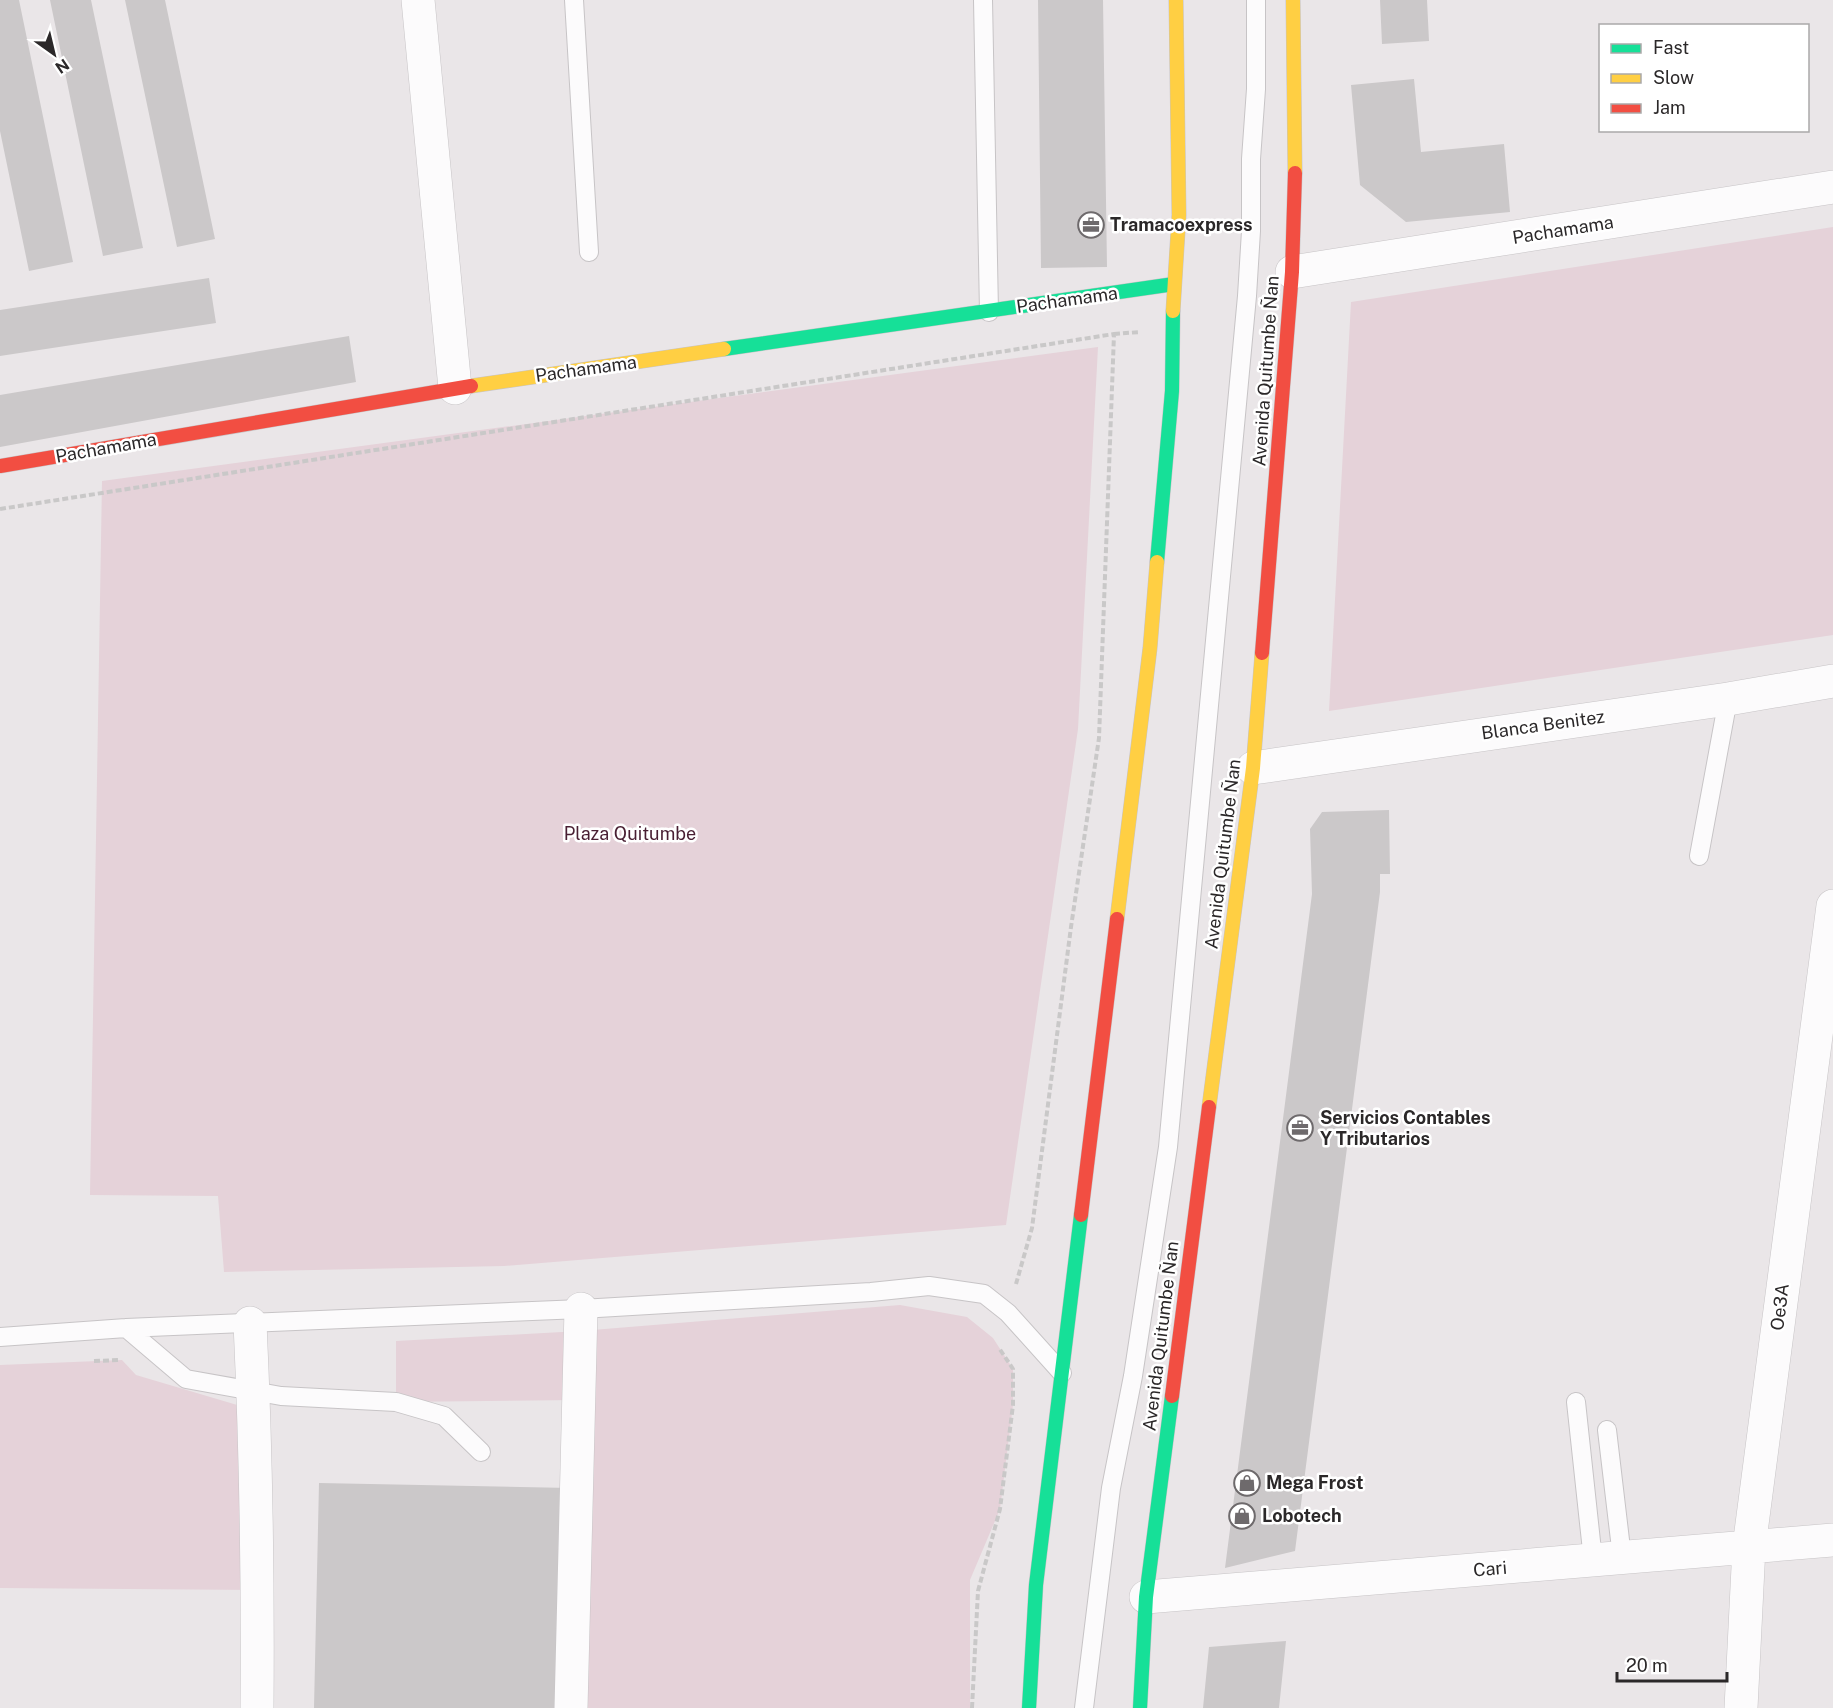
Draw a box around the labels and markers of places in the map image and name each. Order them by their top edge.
office icon: Tramacoexpress [1076,210,1106,240]
place label: Tramacoexpress [1110,214,1252,235]
place label: Servicios Contables Y Tributarios [1320,1107,1490,1149]
office icon: Servicios Contables Y Tributarios [1285,1113,1315,1143]
shop icon: Mega Frost [1232,1468,1262,1498]
place label: Mega Frost [1266,1472,1364,1493]
shop icon: Lobotech [1227,1501,1257,1531]
place label: Lobotech [1262,1505,1342,1526]

